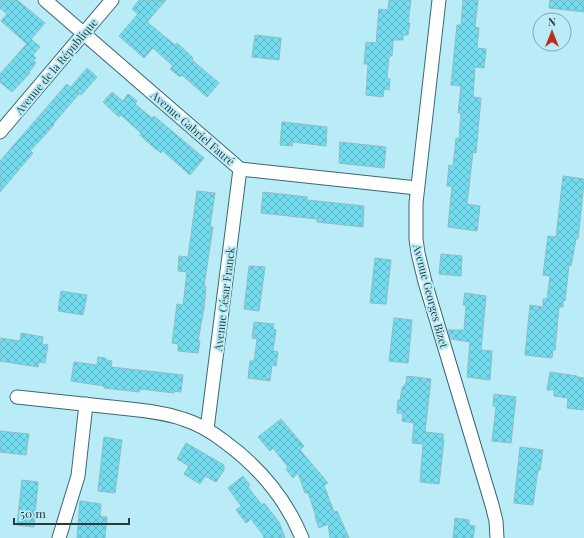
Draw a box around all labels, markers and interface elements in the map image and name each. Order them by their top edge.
north arrow [532,12,572,52]
text: N [548,14,556,29]
street label: Avenue de la République [11,15,101,118]
street label: Avenue Gabriel Fauré [147,87,238,169]
street label: Avenue Georges Bizet [410,241,452,350]
street label: Avenue César Franck [210,246,238,353]
scale bar [14,500,129,526]
text: 50 m [20,505,46,521]

